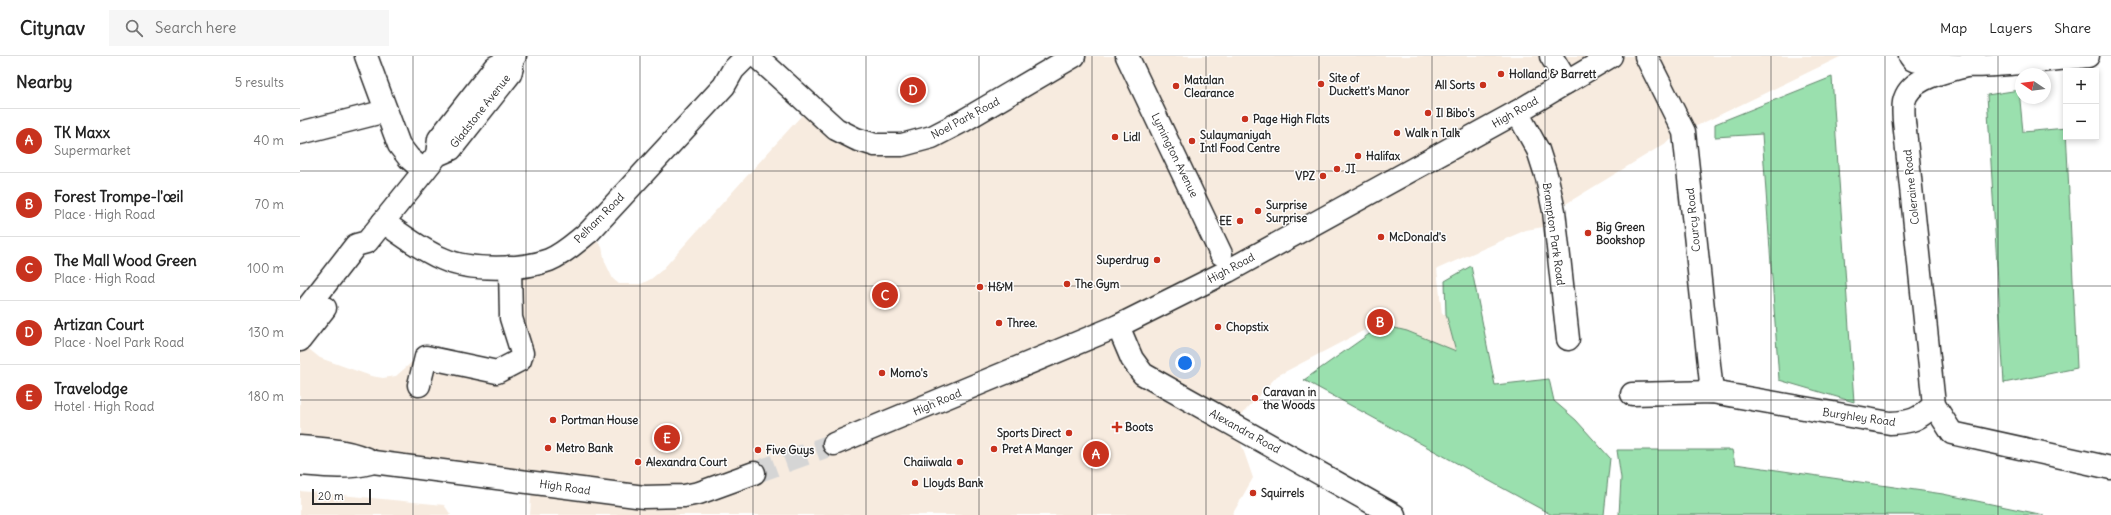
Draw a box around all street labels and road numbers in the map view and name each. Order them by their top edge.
street label: Gladstone Avenue [447,71,513,151]
street label: High Road [1489,93,1541,131]
street label: Noel Park Road [928,94,1002,142]
street label: Lymington Avenue [1148,110,1202,200]
street label: Coleraine Road [1900,148,1922,225]
street label: Brampton Park Road [1540,182,1568,287]
street label: Courcy Road [1683,187,1703,253]
street label: Pelham Road [571,190,627,246]
street label: High Road [1205,250,1257,286]
street label: High Road [911,385,964,418]
street label: Burghley Road [1822,405,1897,429]
street label: Alexandra Road [1207,406,1283,456]
street label: High Road [539,477,592,498]

